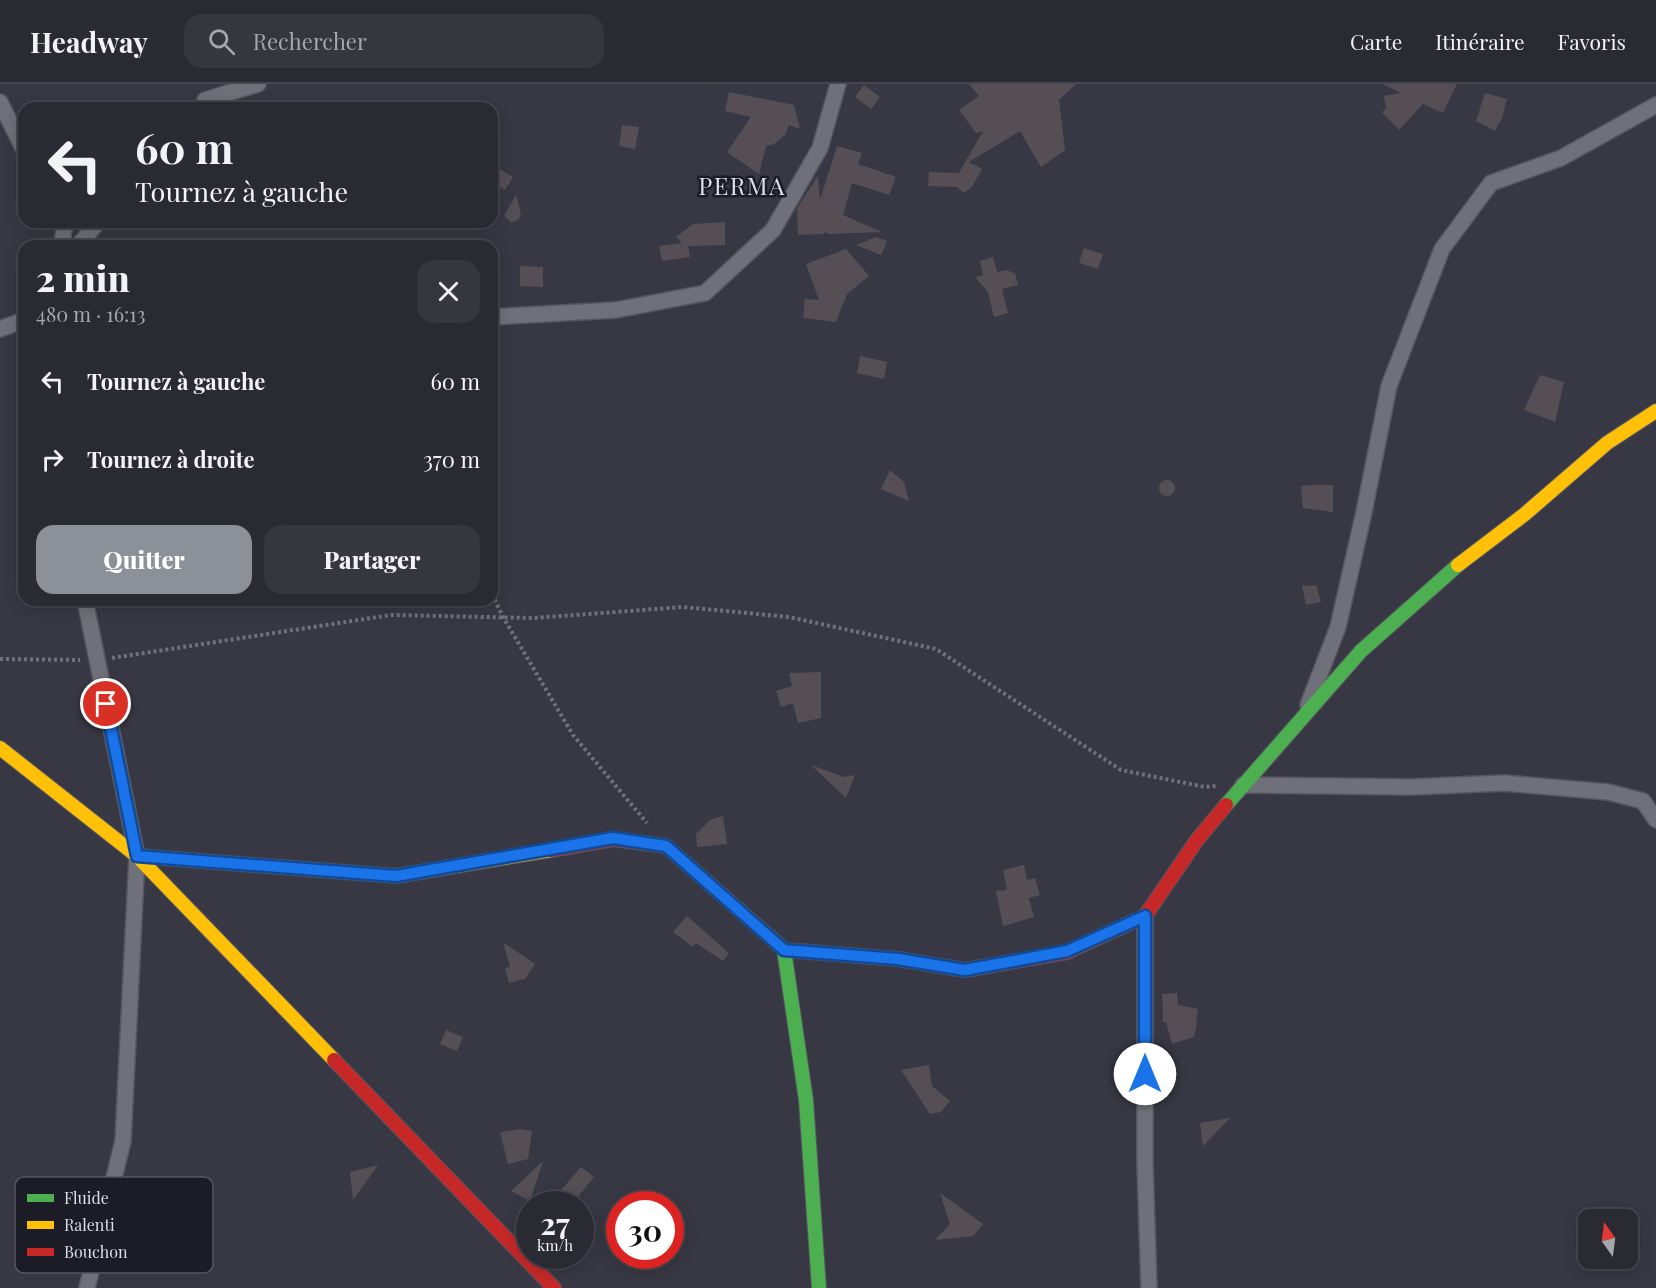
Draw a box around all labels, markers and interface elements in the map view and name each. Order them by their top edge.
search box [184,14,604,68]
text: Headway [30,23,148,60]
icon: search [205,25,238,58]
text: Rechercher [253,26,367,56]
text: Carte [1350,27,1402,55]
text: Itinéraire [1435,27,1525,55]
text: Favoris [1558,27,1626,55]
text: 60 m [135,119,233,175]
icon: left [36,126,114,204]
district label: PERMA [698,169,786,201]
text: Tournez à gauche [135,173,348,209]
text: 2 min [36,253,130,301]
button: close [417,260,480,323]
text: 480 m · 16:13 [36,300,145,327]
icon: left [36,365,69,398]
text: Tournez à gauche [87,366,265,396]
text: 60 m [430,366,480,396]
icon: right [36,443,69,476]
text: Tournez à droite [87,444,255,474]
text: 370 m [423,444,480,474]
button: Quitter [36,525,252,594]
button: Partager [264,525,480,594]
pin [80,678,131,729]
icon: arrive [89,687,122,720]
position arrow [1113,1042,1177,1106]
legend [15,1177,213,1273]
text: Fluide [64,1187,109,1208]
speed limit sign: 30 [606,1191,684,1269]
text: 27 [540,1203,570,1243]
north arrow [1578,1209,1638,1269]
map controls [1578,1209,1638,1269]
text: Ralenti [64,1214,115,1235]
text: km/h [537,1235,573,1255]
text: Bouchon [64,1241,128,1262]

